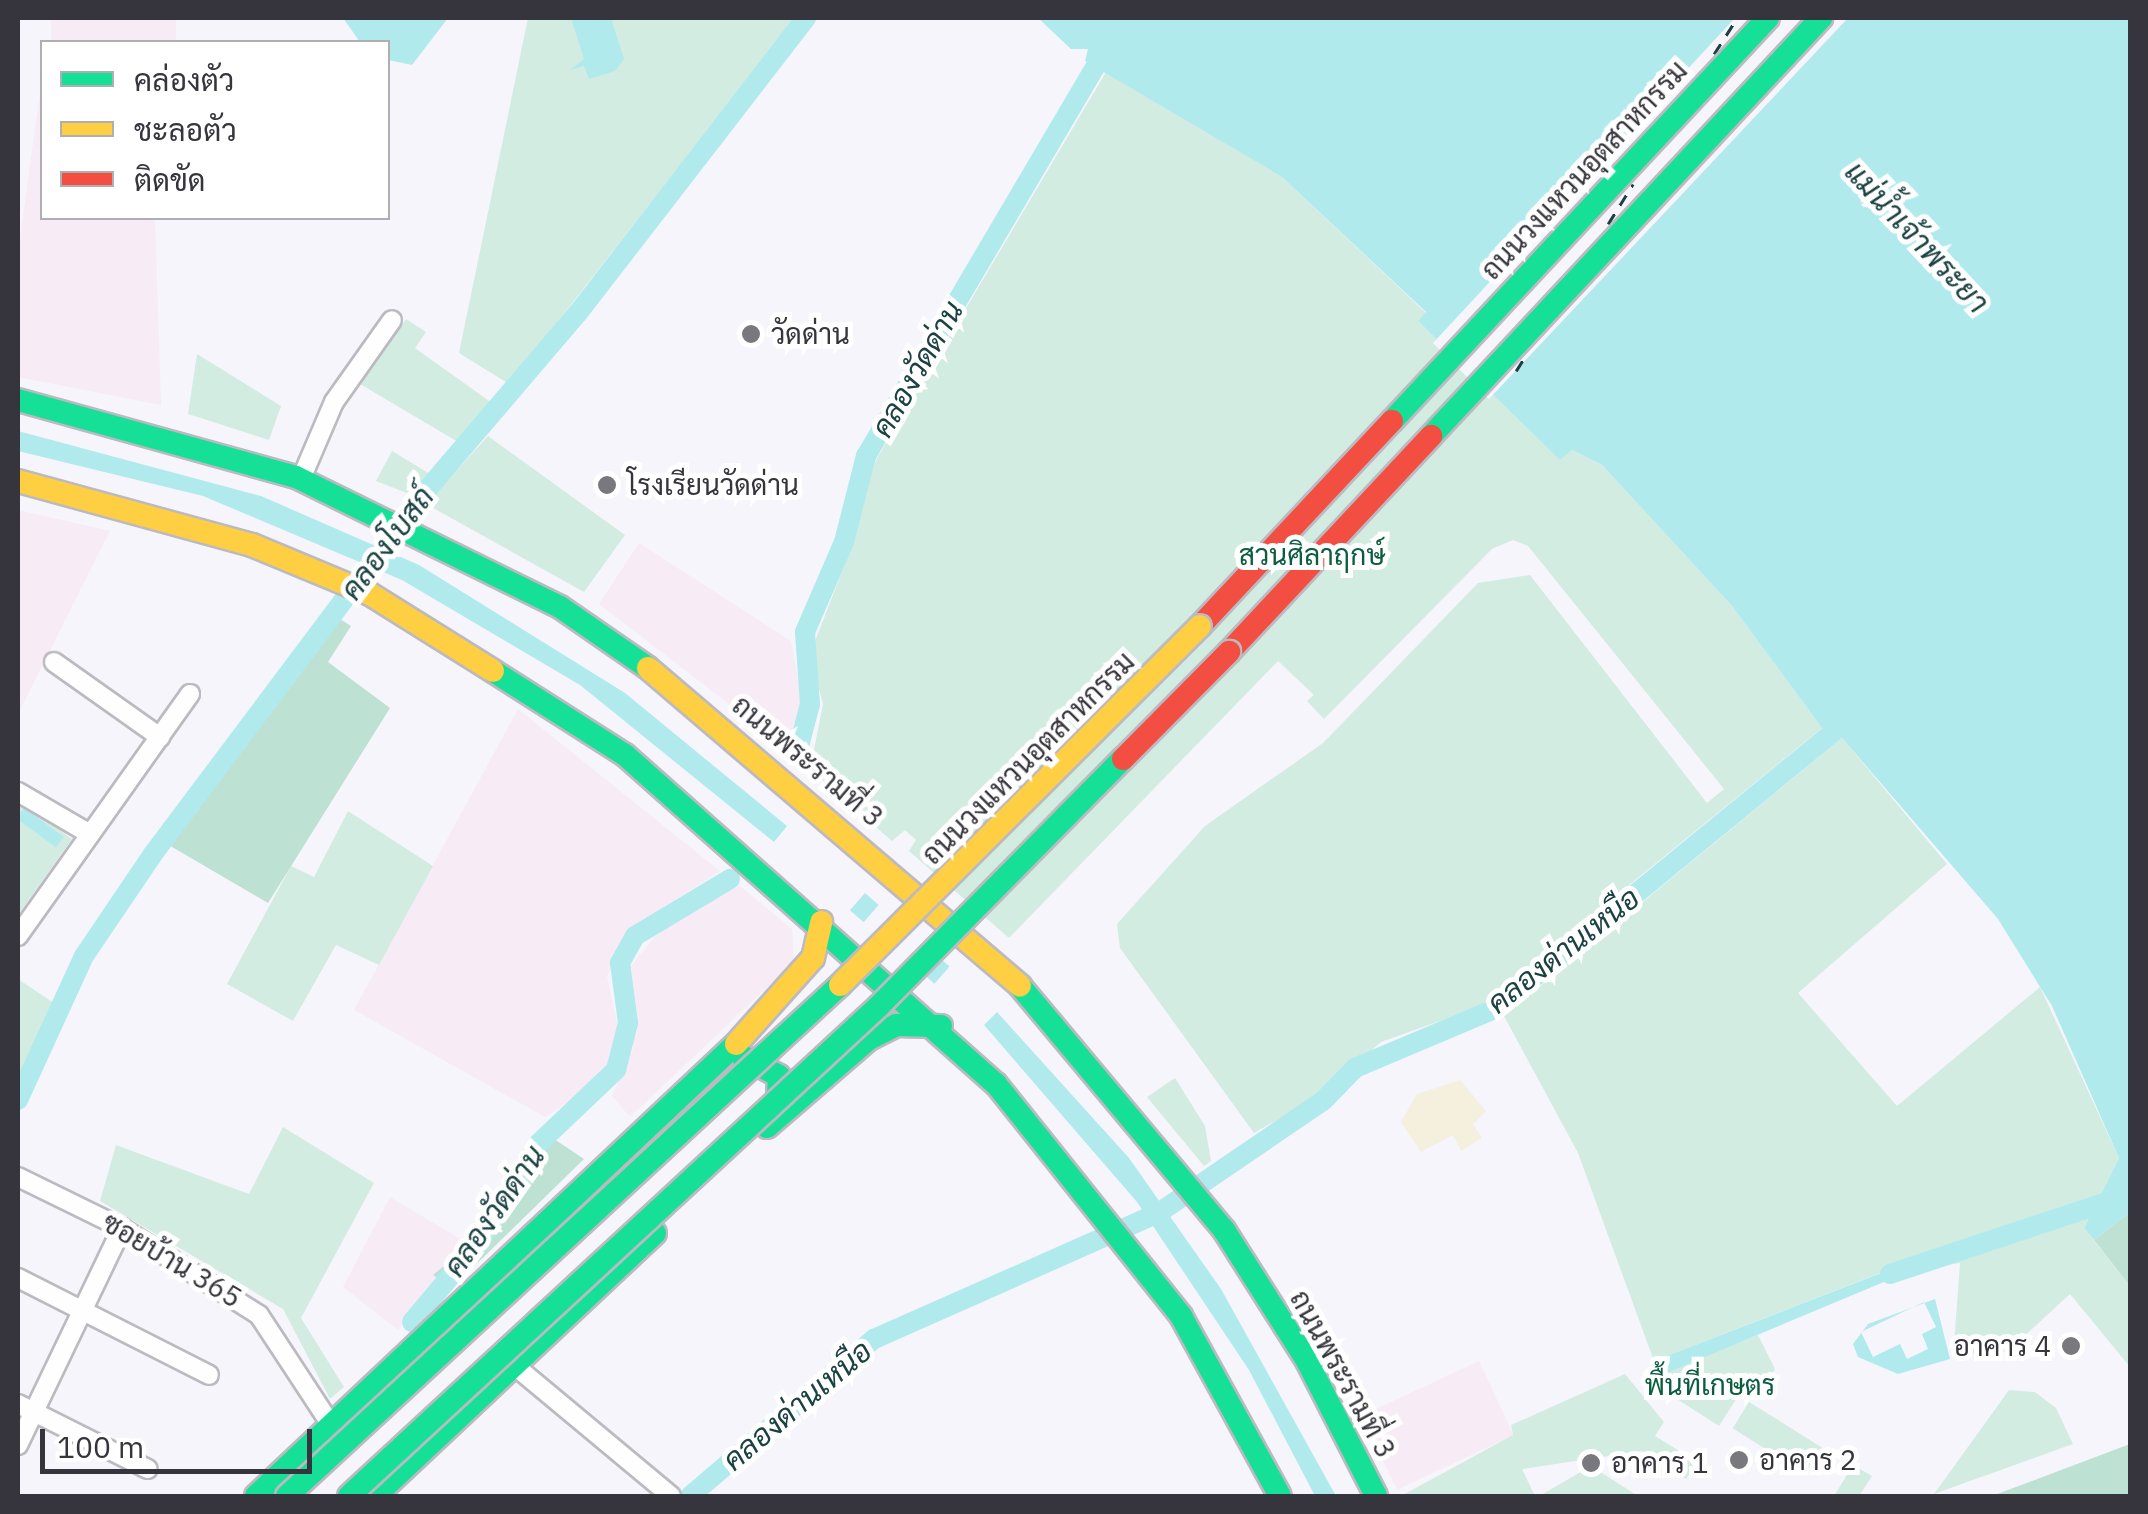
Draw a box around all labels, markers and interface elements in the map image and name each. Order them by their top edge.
legend [40,40,390,220]
street label: ถนนวงแหวนอุตสาหกรรม [1474,54,1694,286]
text: คล่องตัว [134,60,234,99]
text: ชะลอตัว [134,110,237,149]
water label: แม่น้ำเจ้าพระยา [1838,154,1996,320]
text: ติดขัด [134,160,206,199]
water label: คลองวัดด่าน [864,295,970,443]
place label: วัดด่าน [771,317,850,351]
marker: วัดด่าน [740,323,762,345]
place label: โรงเรียนวัดด่าน [627,468,799,502]
marker: โรงเรียนวัดด่าน [596,474,618,496]
water label: คลองโบสถ์ [333,479,441,607]
park label: สวนศิลาฤกษ์ [1239,538,1385,572]
street label: ถนนวงแหวนอุตสาหกรรม [915,645,1141,871]
street label: ถนนพระรามที่ 3 [726,688,890,834]
water label: คลองด่านเหนือ [1480,879,1646,1021]
water label: คลองวัดด่าน [436,1139,552,1283]
street label: ซอยบ้าน 365 [96,1205,248,1315]
street label: ถนนพระรามที่ 3 [1283,1284,1403,1464]
place label: อาคาร 4 [1954,1329,2051,1363]
water label: คลองด่านเหนือ [715,1332,879,1478]
marker: อาคาร 4 [2060,1335,2082,1357]
park label: พื้นที่เกษตร [1645,1368,1775,1402]
scale bar [45,1409,318,1471]
text: 100 m [57,1427,144,1466]
place label: อาคาร 2 [1759,1443,1856,1477]
place label: อาคาร 1 [1611,1446,1708,1480]
marker: อาคาร 2 [1728,1449,1750,1471]
marker: อาคาร 1 [1580,1452,1602,1474]

